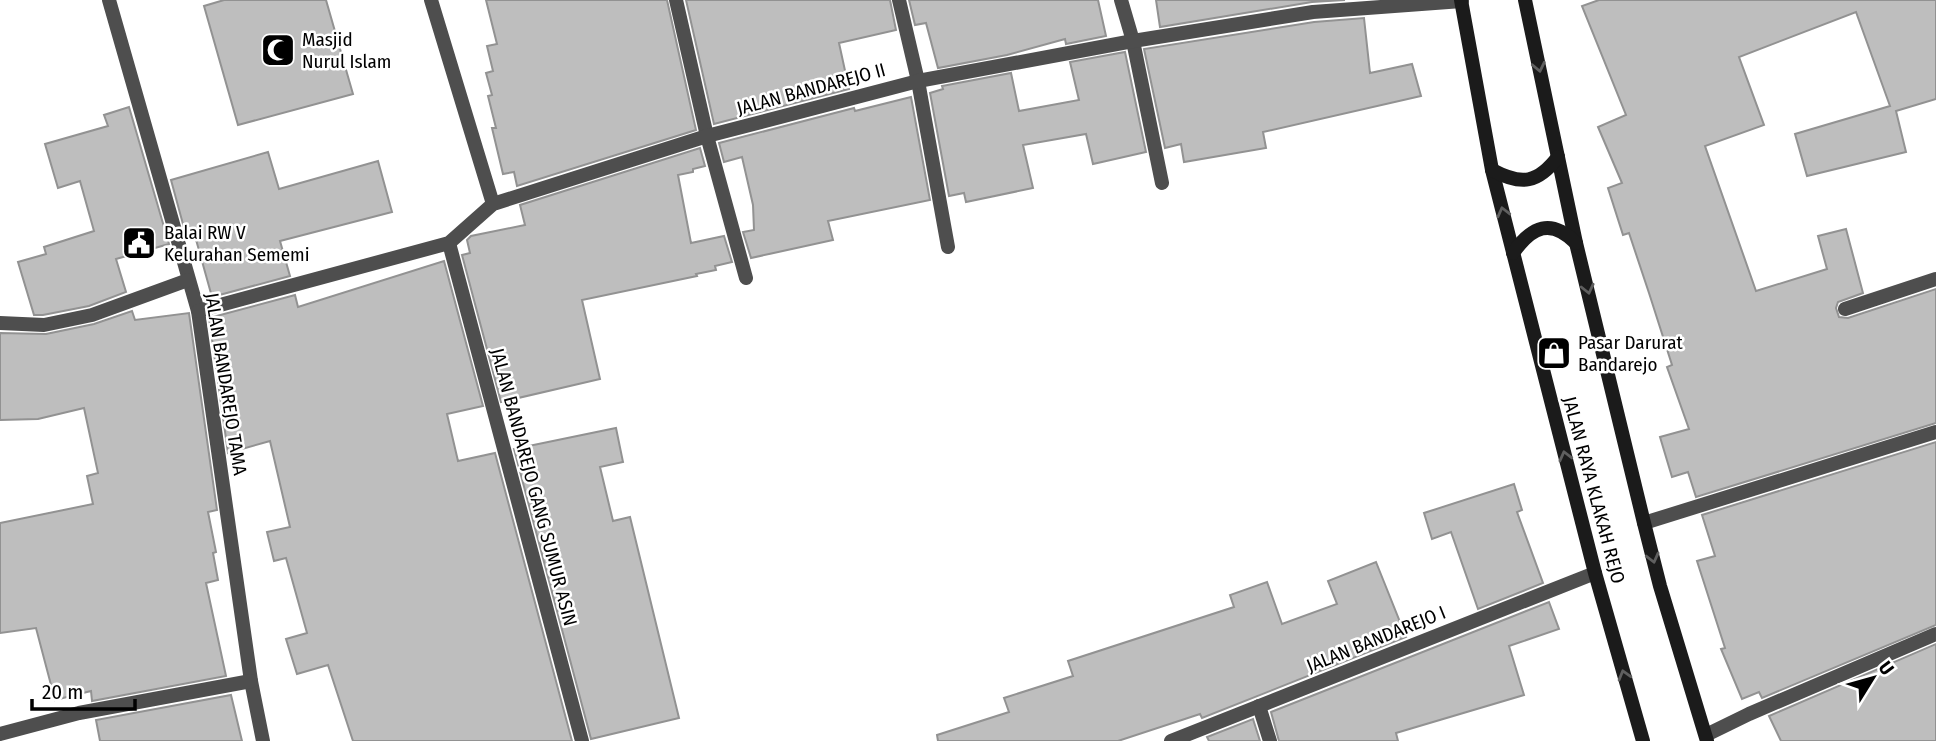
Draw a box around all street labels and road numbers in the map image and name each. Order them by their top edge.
street label: JALAN BANDAREJO II [734,58,888,120]
street label: JALAN BANDAREJO TAMA [200,291,252,477]
street label: JALAN BANDAREJO GANG SUMUR ASIN [486,346,582,628]
street label: JALAN RAYA KLAKAH REJO [1558,394,1630,586]
street label: JALAN BANDAREJO I [1303,601,1449,677]

